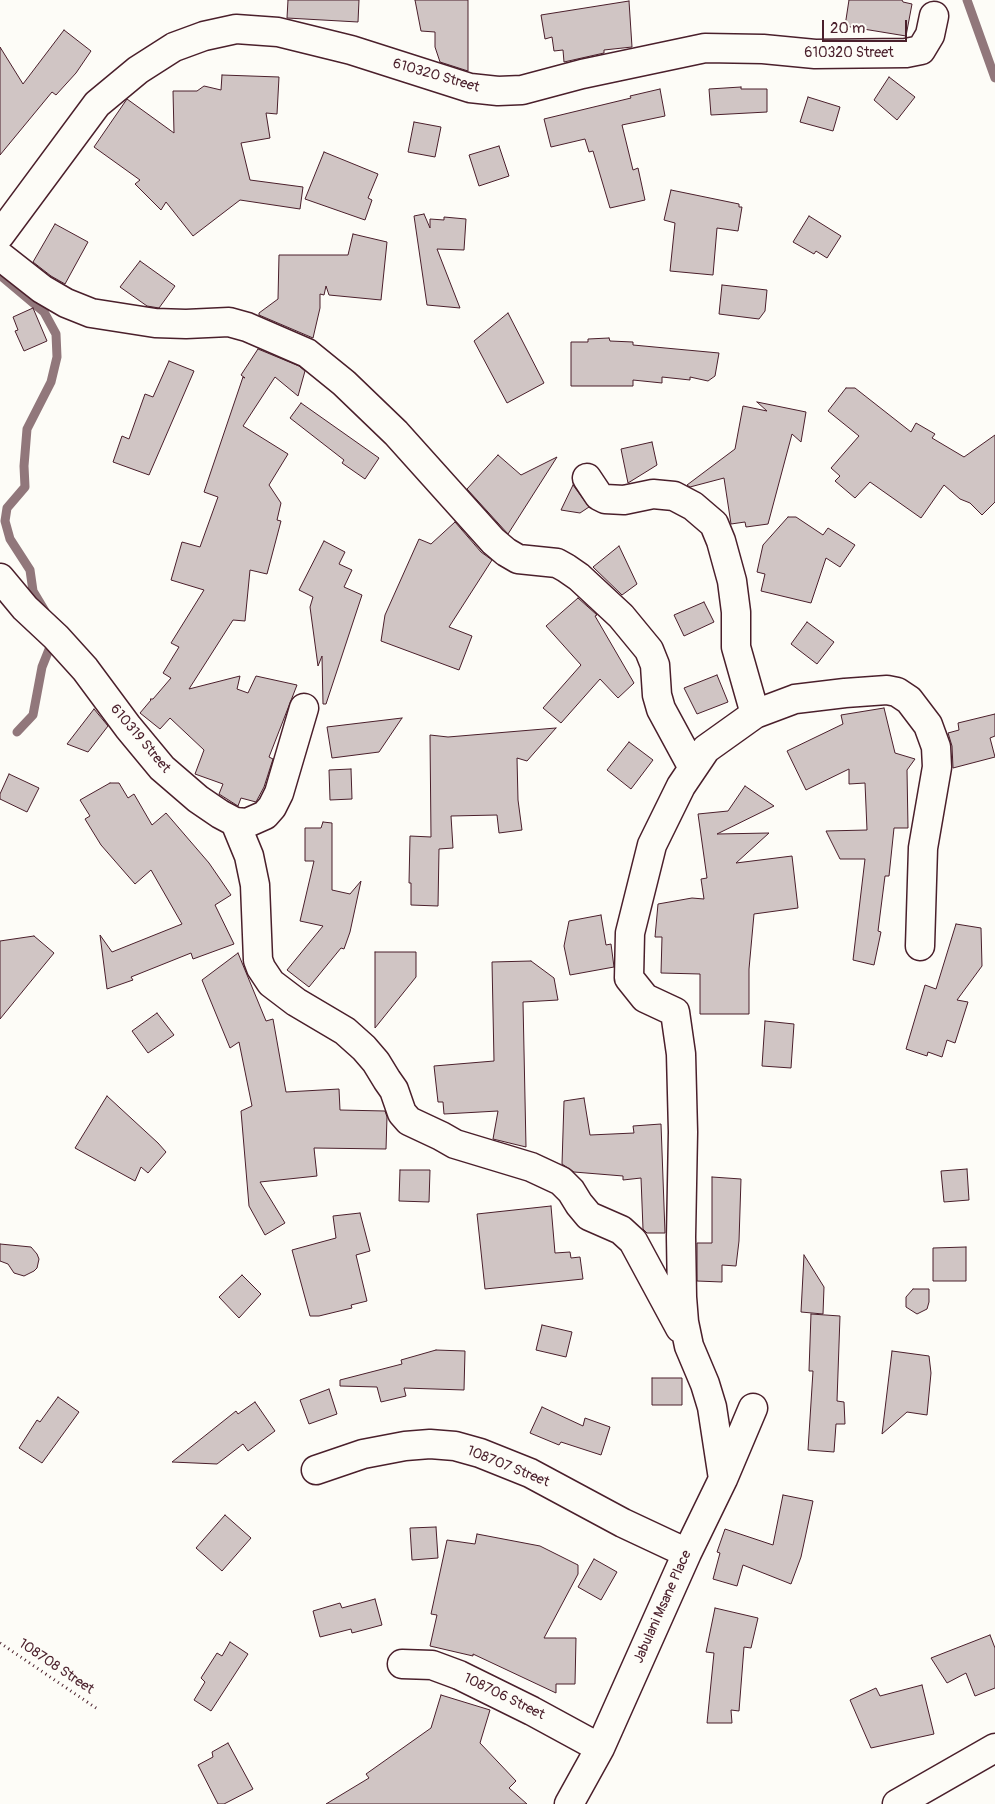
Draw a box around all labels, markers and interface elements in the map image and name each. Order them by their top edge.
scale bar [825,10,910,42]
text: 20 m [830,19,865,38]
street label: 610320 Street [804,45,894,61]
street label: 610320 Street [391,56,481,96]
street label: 610319 Street [106,701,174,777]
street label: 108707 Street [464,1443,552,1491]
street label: Jabulani Msane Place [631,1548,695,1666]
street label: 108708 Street [15,1636,97,1698]
street label: 108706 Street [461,1670,547,1724]

